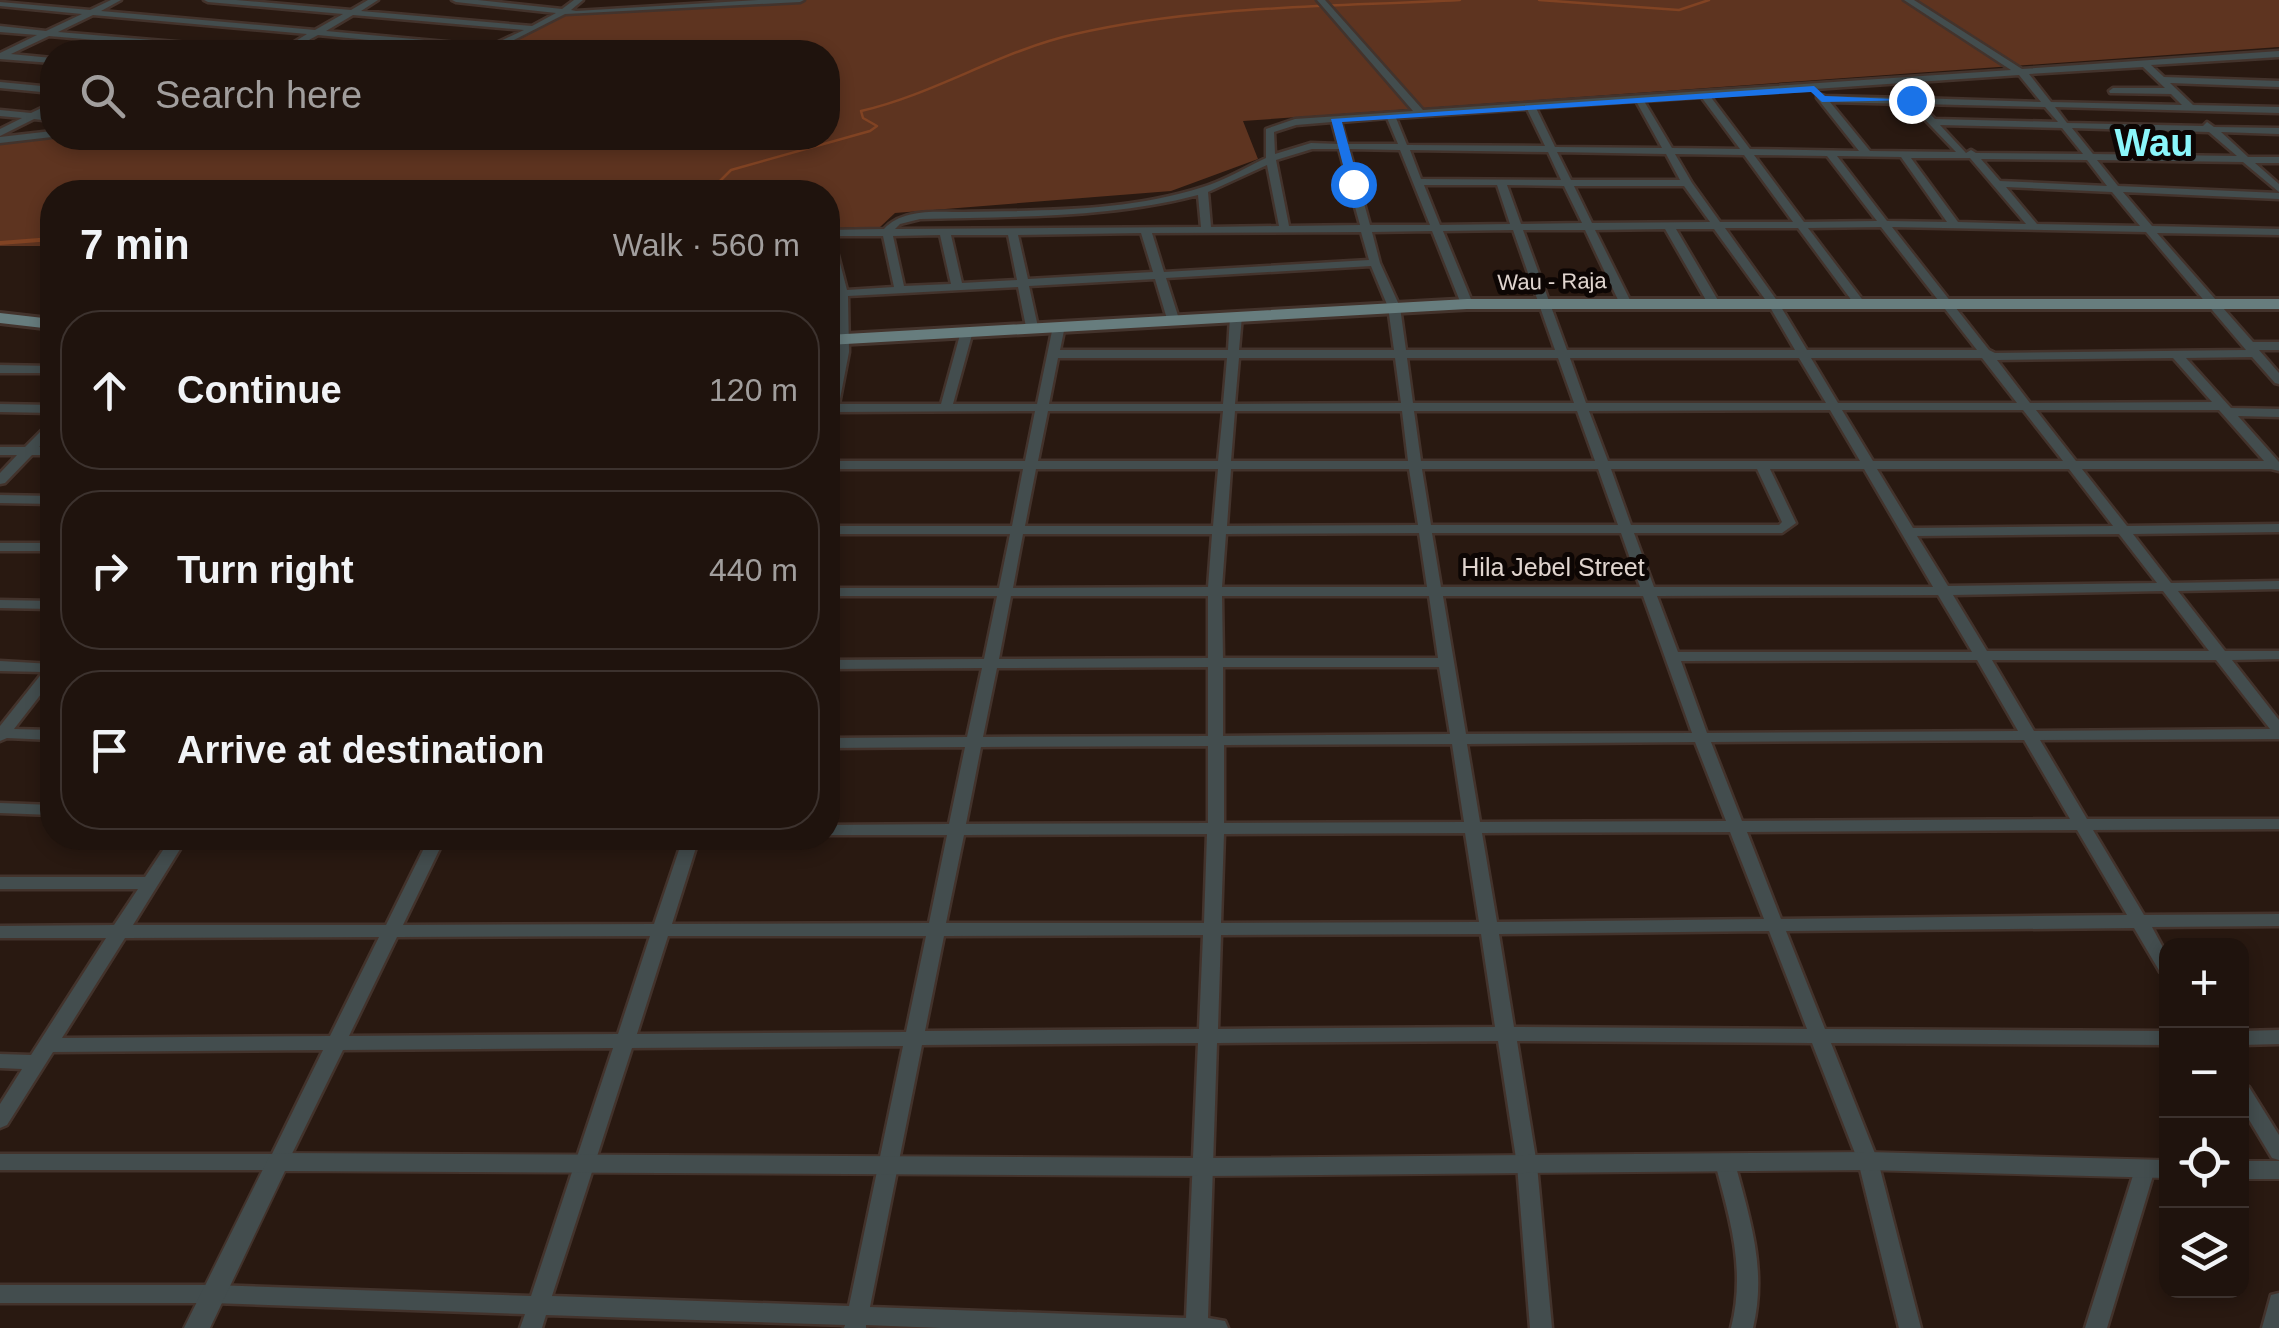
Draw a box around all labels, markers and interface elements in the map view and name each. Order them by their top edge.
search box [40,40,840,150]
icon: search [75,68,130,123]
text: Search here [155,74,362,116]
route end [1889,78,1935,124]
district label: Wau [2115,122,2193,164]
route start [1331,162,1377,208]
text: 7 min [80,221,190,268]
text: Walk · 560 m [613,227,800,263]
street label: Wau - Raja [1497,268,1608,295]
icon: ahead [82,363,137,418]
text: Continue [177,369,342,411]
text: 120 m [709,372,798,408]
icon: right [82,543,137,598]
text: Turn right [177,549,354,591]
text: 440 m [709,552,798,588]
street label: Hila Jebel Street [1461,553,1645,581]
icon: arrive [82,723,137,778]
text: Arrive at destination [177,729,544,771]
map controls [2159,938,2249,1298]
button: + [2159,938,2249,1028]
button: − [2159,1028,2249,1118]
button: locate [2159,1118,2249,1208]
button: layers [2159,1208,2249,1298]

